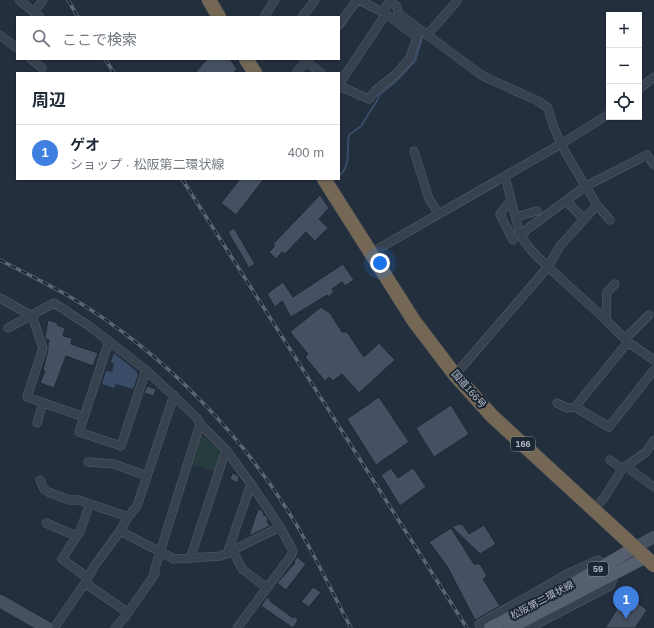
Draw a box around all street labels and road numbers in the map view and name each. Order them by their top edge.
street label: 国道166号 [450,368,488,410]
road number: 166 [511,437,535,451]
road number: 59 [588,562,608,576]
street label: 松阪第二環状線 [509,579,575,621]

